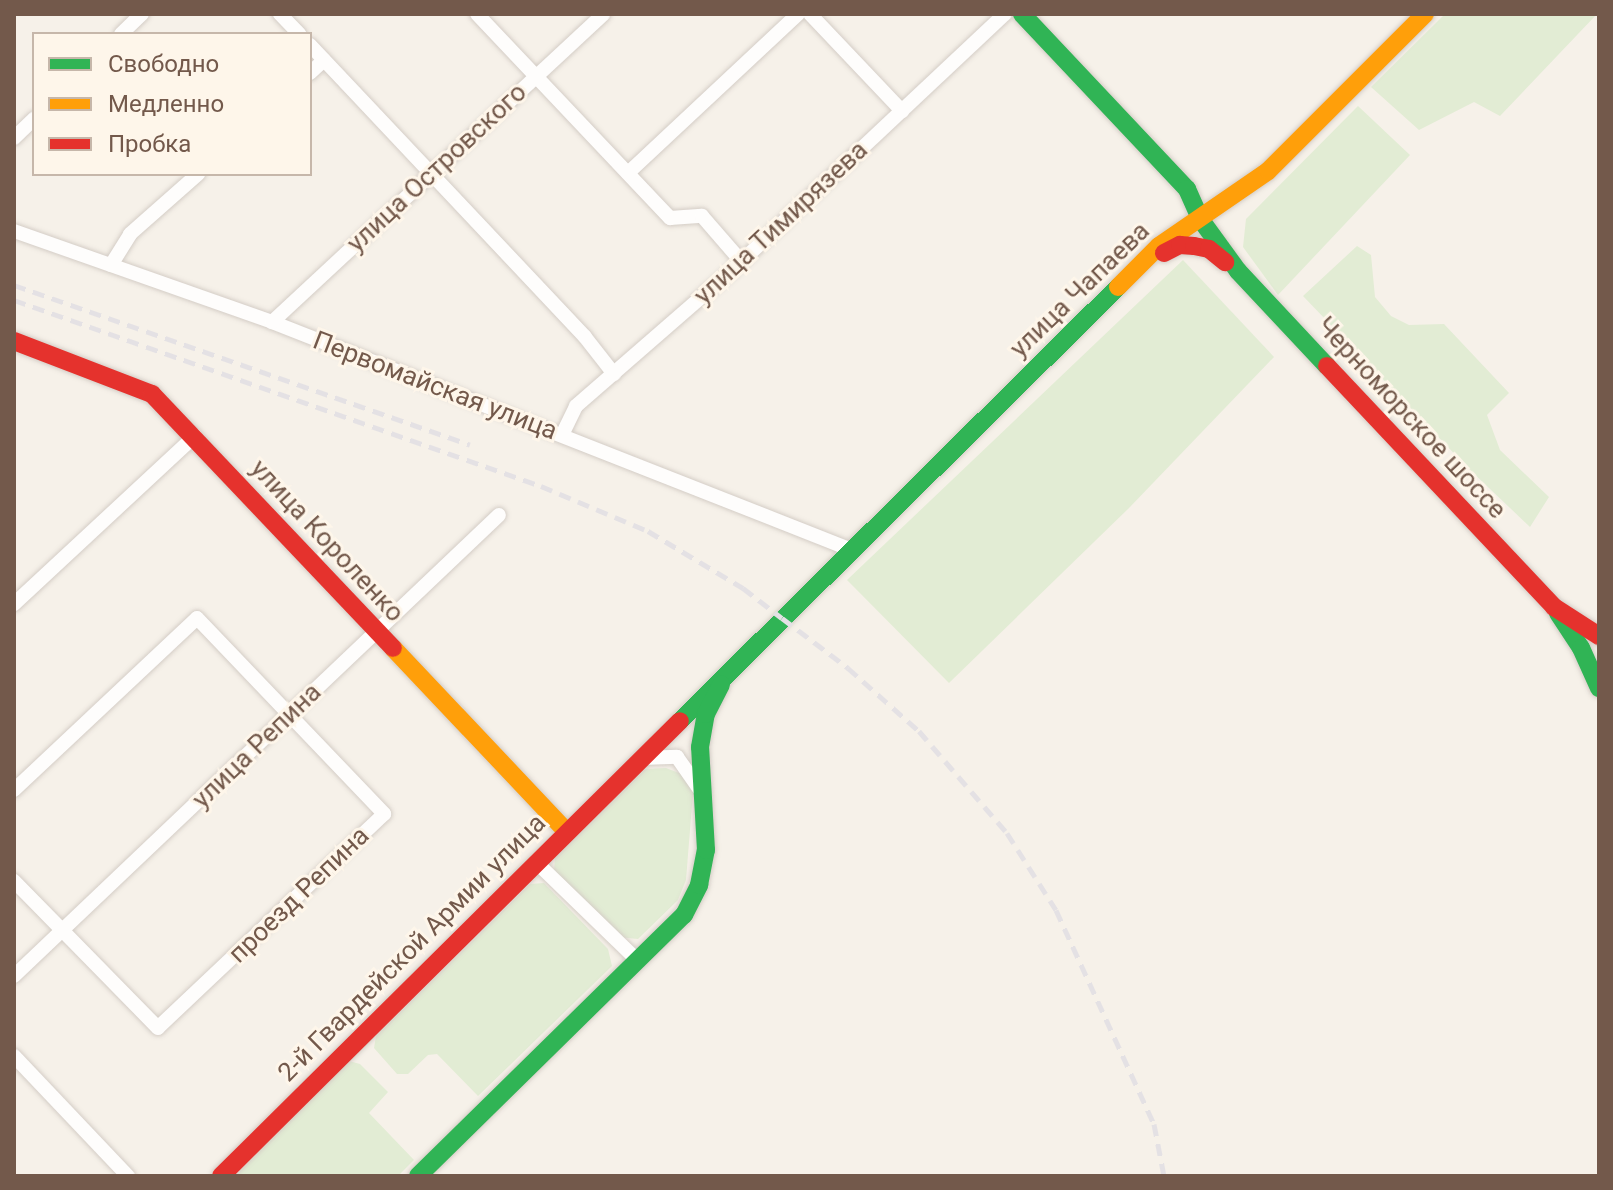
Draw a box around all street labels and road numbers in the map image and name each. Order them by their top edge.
street label: улица Островского [341,77,533,259]
street label: улица Тимирязева [688,134,874,312]
street label: улица Чапаева [1004,216,1156,364]
street label: Черноморское шоссе [1310,311,1512,525]
street label: Первомайская улица [309,325,561,447]
street label: улица Короленко [244,453,410,629]
street label: улица Репина [186,677,328,815]
street label: 2-й Гвардейской Армии улица [272,808,552,1088]
street label: проезд Репина [222,820,376,970]

